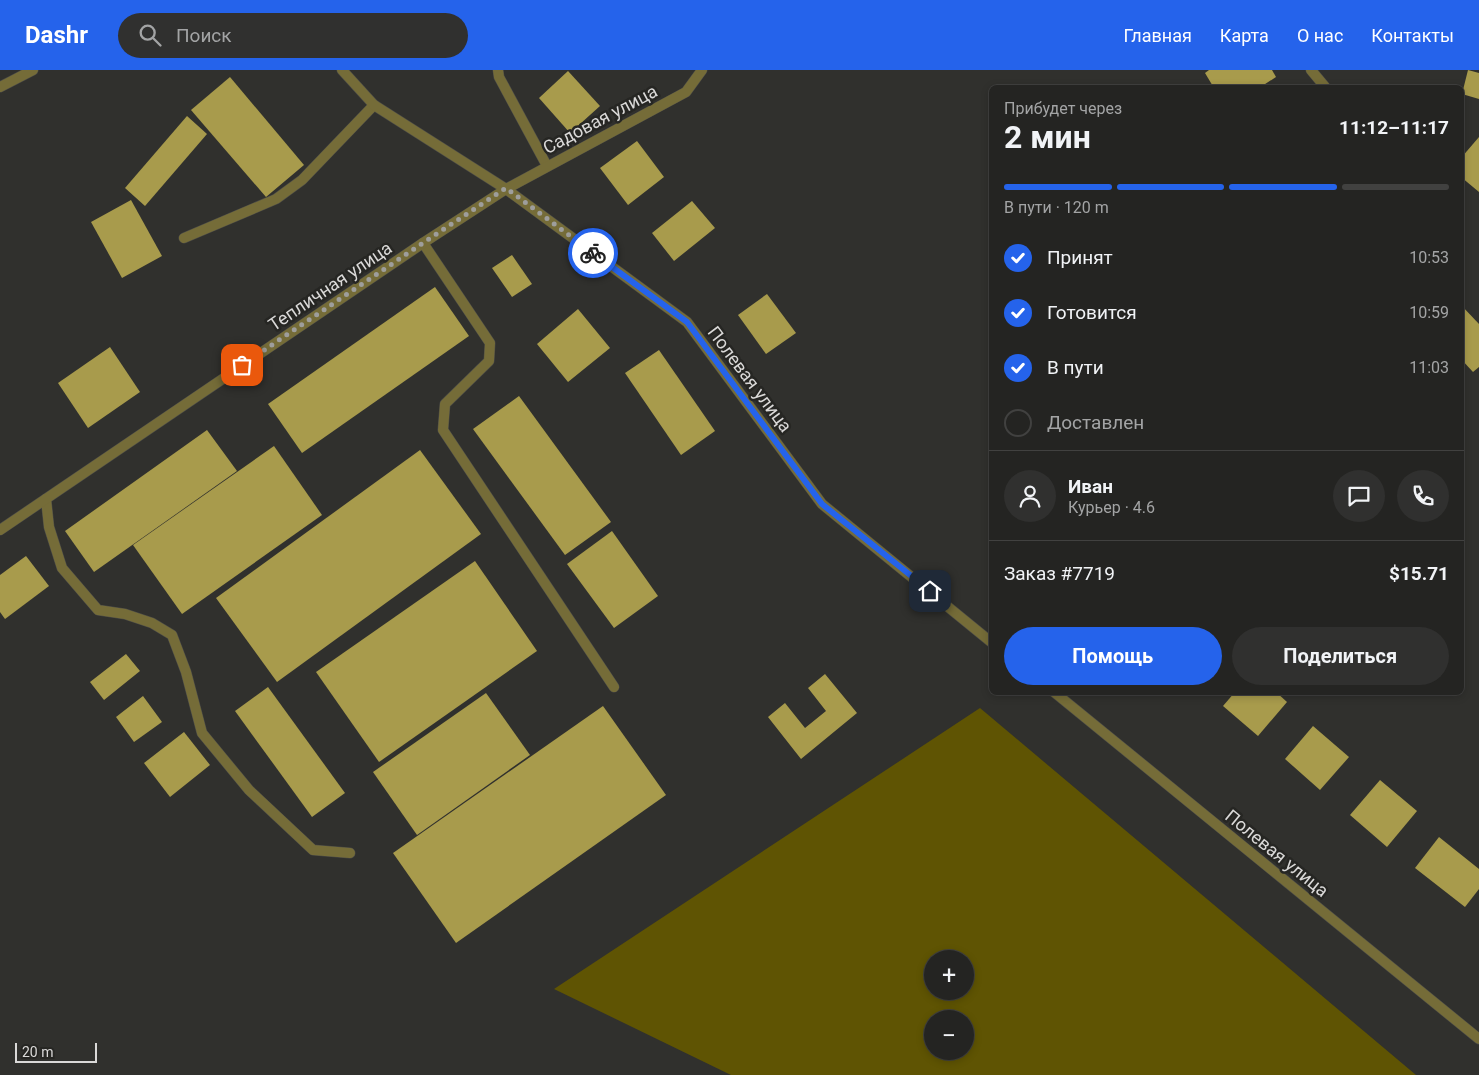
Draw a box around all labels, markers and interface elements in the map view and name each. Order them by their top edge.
search box [118,13,468,58]
text: Dashr [25,21,88,49]
icon: search [136,21,164,49]
text: Поиск [176,24,232,47]
text: Главная [1123,25,1192,46]
text: Карта [1220,25,1269,46]
text: О нас [1297,25,1343,46]
text: Контакты [1371,25,1454,46]
street label: Садовая улица [539,80,661,158]
text: Прибудет через [1004,99,1122,118]
text: 11:12–11:17 [1339,116,1449,139]
text: 2 мин [1004,118,1091,156]
text: В пути · 120 m [1004,198,1109,217]
courier [568,228,618,278]
street label: Тепличная улица [264,237,396,335]
icon: bike [579,239,607,267]
icon: check [1004,244,1032,272]
text: Принят [1047,246,1113,269]
text: 10:53 [1409,248,1449,267]
icon: check [1004,299,1032,327]
text: Готовится [1047,301,1137,324]
text: 10:59 [1409,303,1449,322]
street label: Полевая улица [703,322,797,436]
pin [221,344,263,386]
icon: bag [228,351,256,379]
icon: check [1004,354,1032,382]
text: В пути [1047,356,1104,379]
text: 11:03 [1409,358,1449,377]
text: Доставлен [1047,411,1144,434]
button: person [1004,470,1056,522]
button: chat [1333,470,1385,522]
button: phone [1397,470,1449,522]
text: Иван [1068,475,1113,498]
text: Курьер · 4.6 [1068,498,1155,517]
text: Заказ #7719 [1004,562,1115,585]
text: $15.71 [1389,562,1449,585]
pin [909,570,951,612]
icon: home [916,577,944,605]
button: Помощь [1004,627,1222,685]
button: Поделиться [1232,627,1449,685]
street label: Полевая улица [1221,805,1333,901]
map controls [924,950,974,1060]
button: + [924,950,974,1000]
button: − [924,1010,974,1060]
scale bar [15,1040,98,1063]
text: 20 m [22,1044,54,1060]

